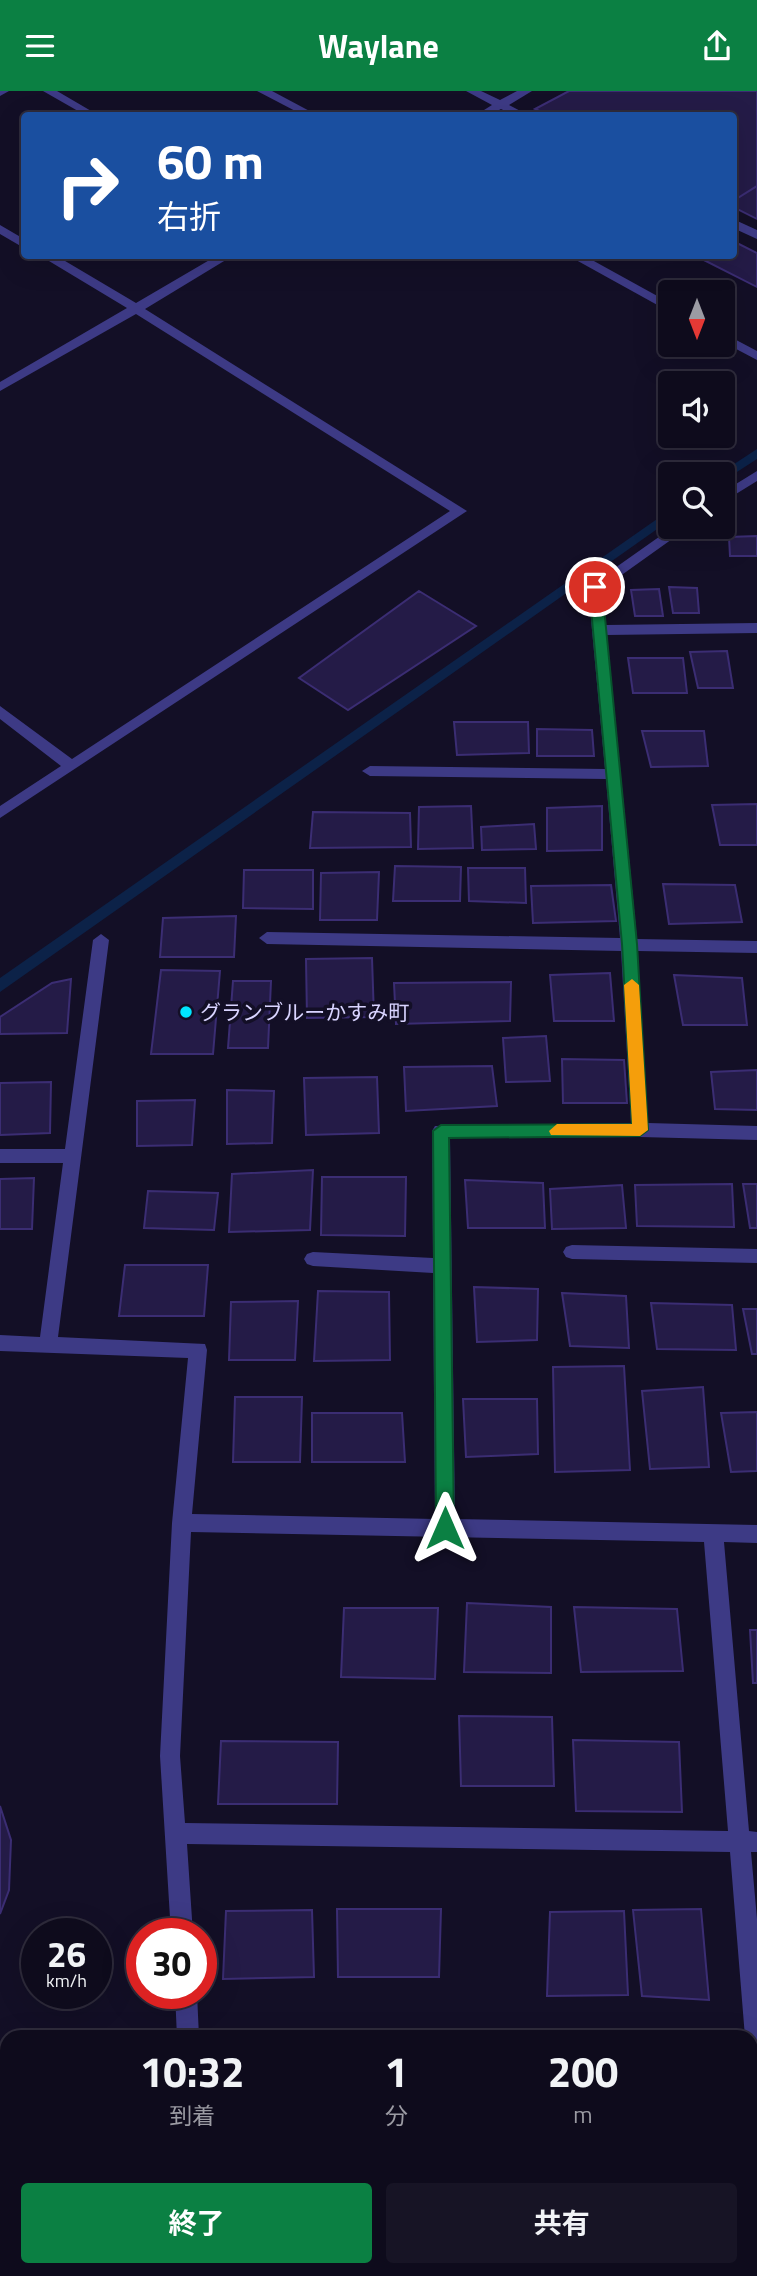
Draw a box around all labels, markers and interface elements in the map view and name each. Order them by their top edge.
text: Waylane [318,22,439,70]
icon: menu [21,27,59,65]
icon: share [698,27,736,65]
text: 60 m [157,123,264,198]
icon: right [42,140,133,231]
text: 右折 [157,192,221,240]
north arrow [658,280,735,357]
map controls [658,280,735,539]
button: sound [658,371,735,448]
button: search [658,462,735,539]
pin [565,557,625,617]
icon: arrive [576,568,614,606]
place label: グランブルーかすみ町 [200,996,409,1028]
marker: グランブルーかすみ町 [178,1004,194,1020]
position arrow [408,1491,482,1565]
speed limit sign: 30 [126,1918,217,2009]
text: 26 [47,1927,86,1981]
text: km/h [46,1967,87,1994]
text: 10:32 [140,2039,245,2103]
text: 1 [384,2039,408,2103]
text: 200 [548,2039,618,2103]
text: m [573,2097,593,2132]
text: 到着 [169,2098,215,2133]
text: 分 [385,2098,408,2133]
button: 終了 [21,2183,372,2263]
button: 共有 [386,2183,737,2263]

